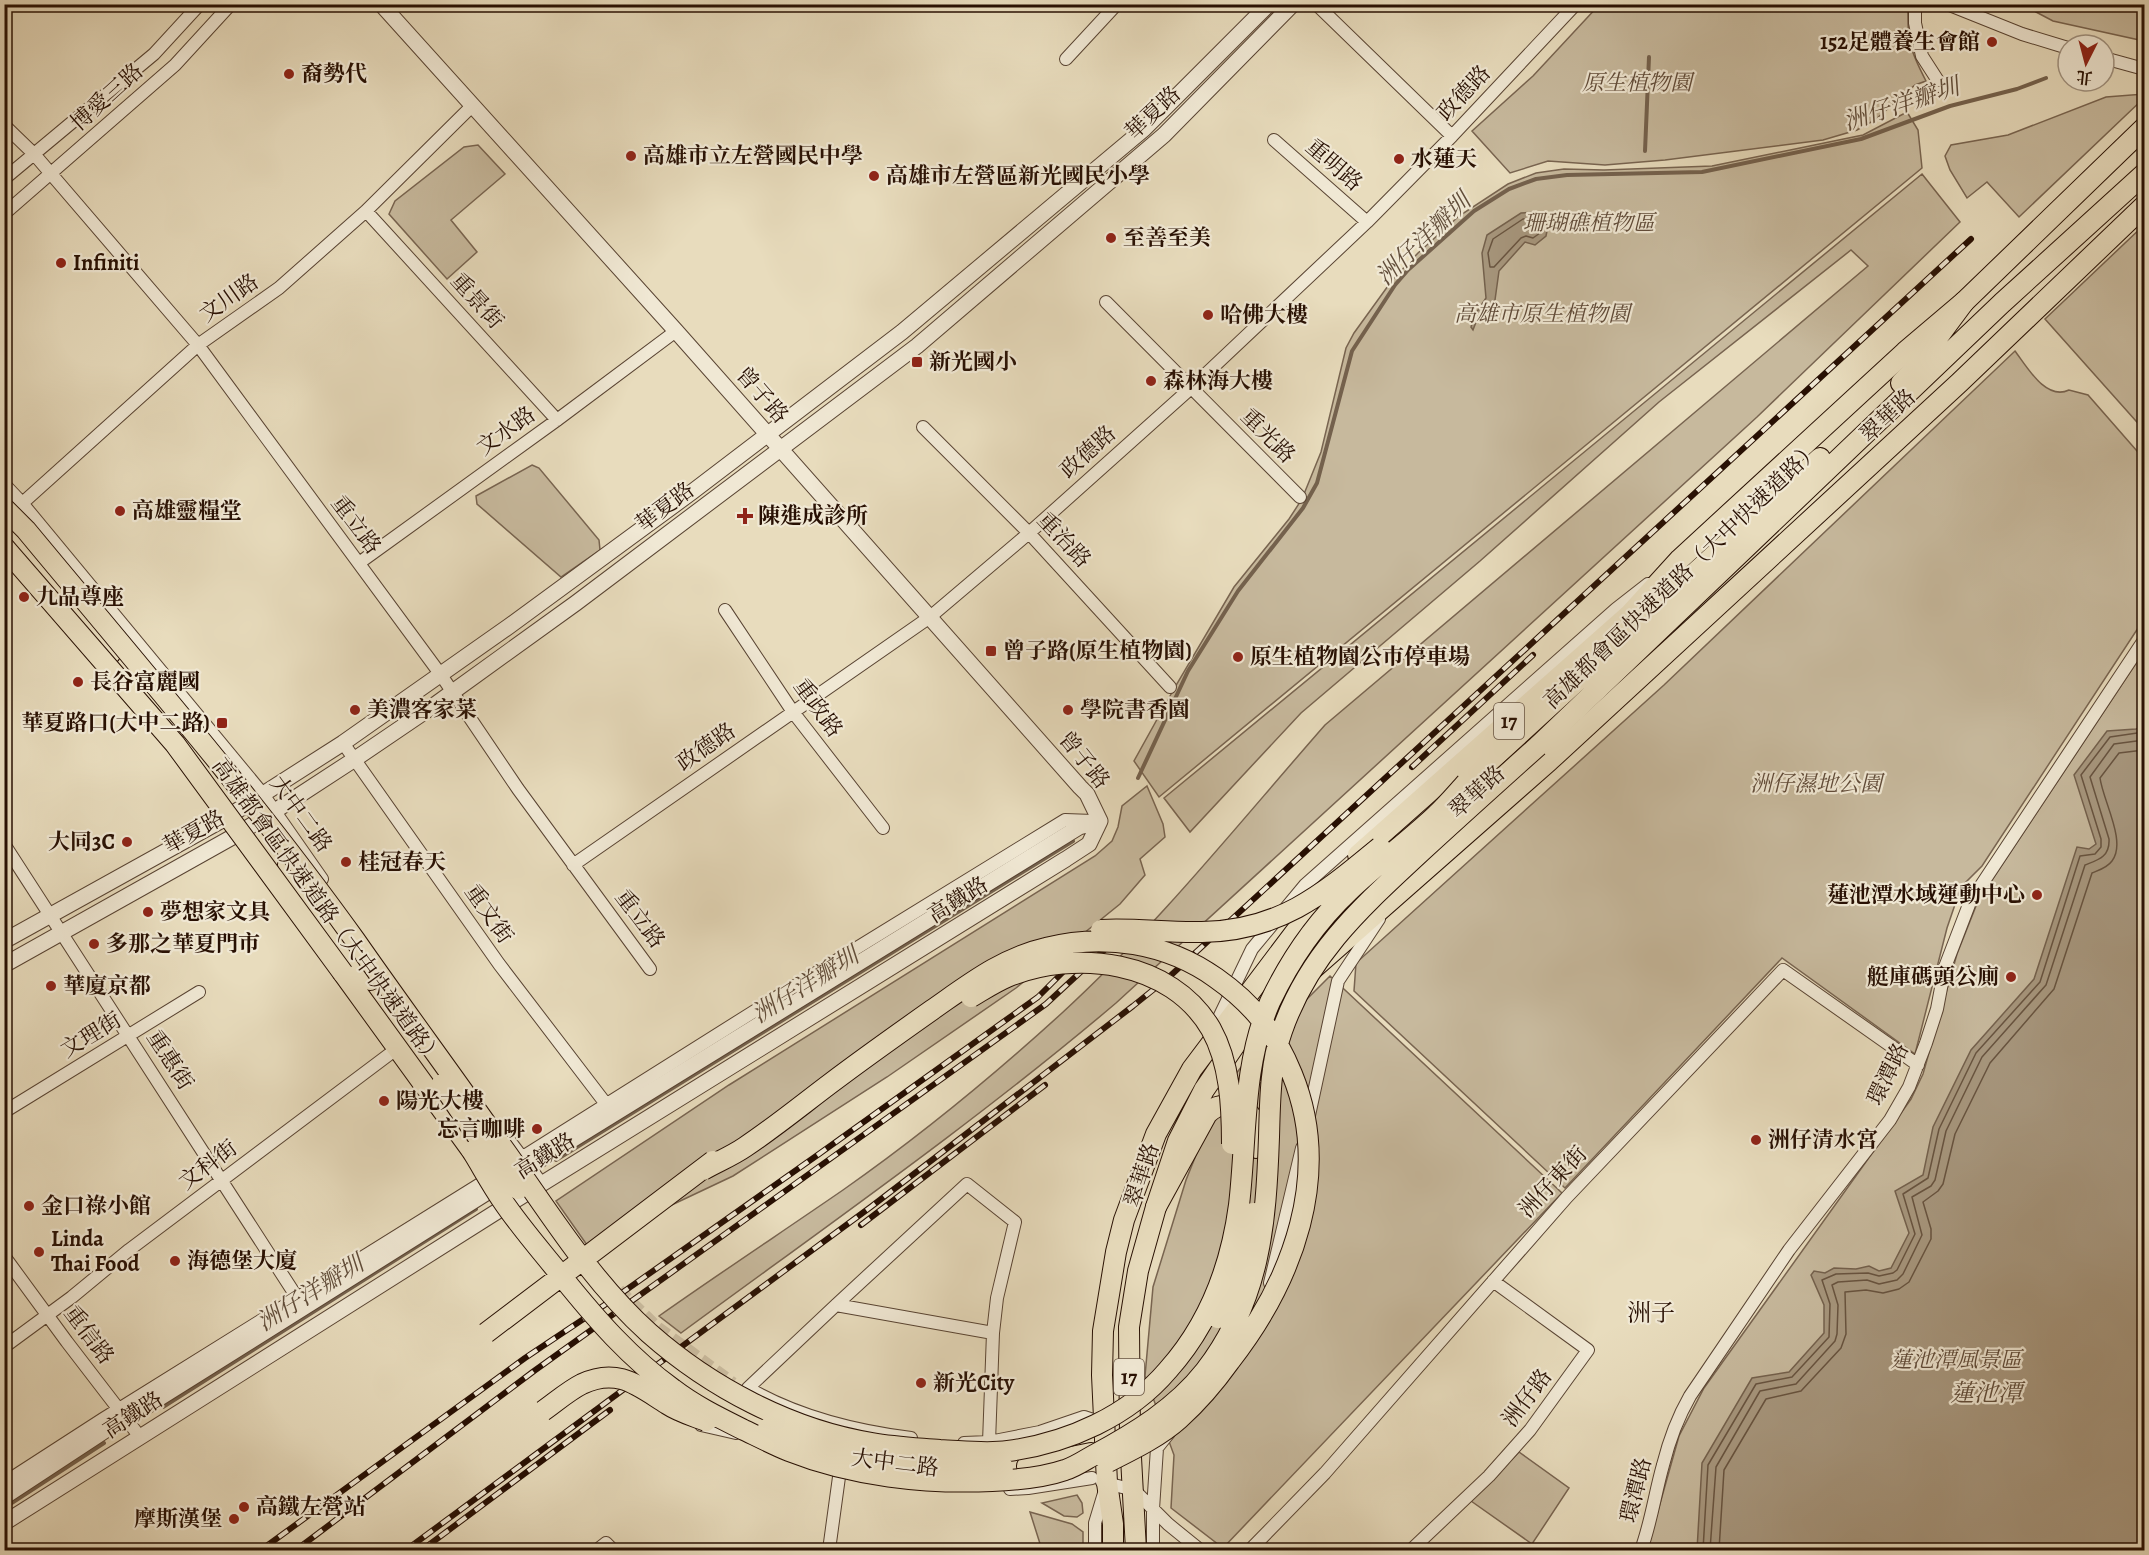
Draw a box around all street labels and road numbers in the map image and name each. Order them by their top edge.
street label: 博愛三路 [64,56,150,138]
street label: 政德路 [1431,59,1497,127]
street label: 華夏路 [1119,80,1187,146]
street label: 重明路 [1299,132,1369,198]
street label: 重景街 [444,266,510,336]
street label: 文川路 [193,267,265,329]
street label: 曾子路 [729,360,795,430]
street label: 翠華路 [1854,383,1922,449]
street label: 文水路 [470,399,542,463]
street label: 重光路 [1234,402,1302,470]
street label: 政德路 [1053,419,1123,485]
street label: 高雄都會區快速道路（大中快速道路） [1537,434,1827,716]
street label: 華夏路 [630,475,700,539]
street label: 重立路 [324,490,388,560]
street label: 重治路 [1031,506,1097,574]
street label: 重政路 [786,672,850,744]
road number: 17 [1494,703,1524,739]
street label: 政德路 [670,716,742,778]
street label: 曾子路 [1052,725,1116,795]
street label: 高雄都會區快速道路（大中快速道路） [205,752,449,1072]
street label: 翠華路 [1442,759,1512,825]
street label: 大中二路 [263,770,339,858]
street label: 華夏路 [158,803,230,861]
street label: 高鐵路 [922,870,994,930]
street label: 重文街 [458,878,520,950]
street label: 重立路 [608,884,672,954]
street label: 文理街 [55,1005,127,1065]
street label: 重惠街 [139,1024,201,1096]
street label: 環潭路 [1860,1038,1916,1110]
street label: 高鐵路 [509,1126,581,1186]
street label: 文科街 [173,1133,243,1197]
street label: 翠華路 [1118,1139,1166,1211]
street label: 洲仔東街 [1512,1140,1594,1224]
street label: 重信路 [57,1300,121,1370]
road number: 17 [1114,1359,1144,1395]
street label: 洲仔路 [1495,1363,1559,1433]
street label: 高鐵路 [97,1384,169,1446]
street label: 大中二路 [849,1443,941,1483]
street label: 環潭路 [1613,1454,1659,1526]

